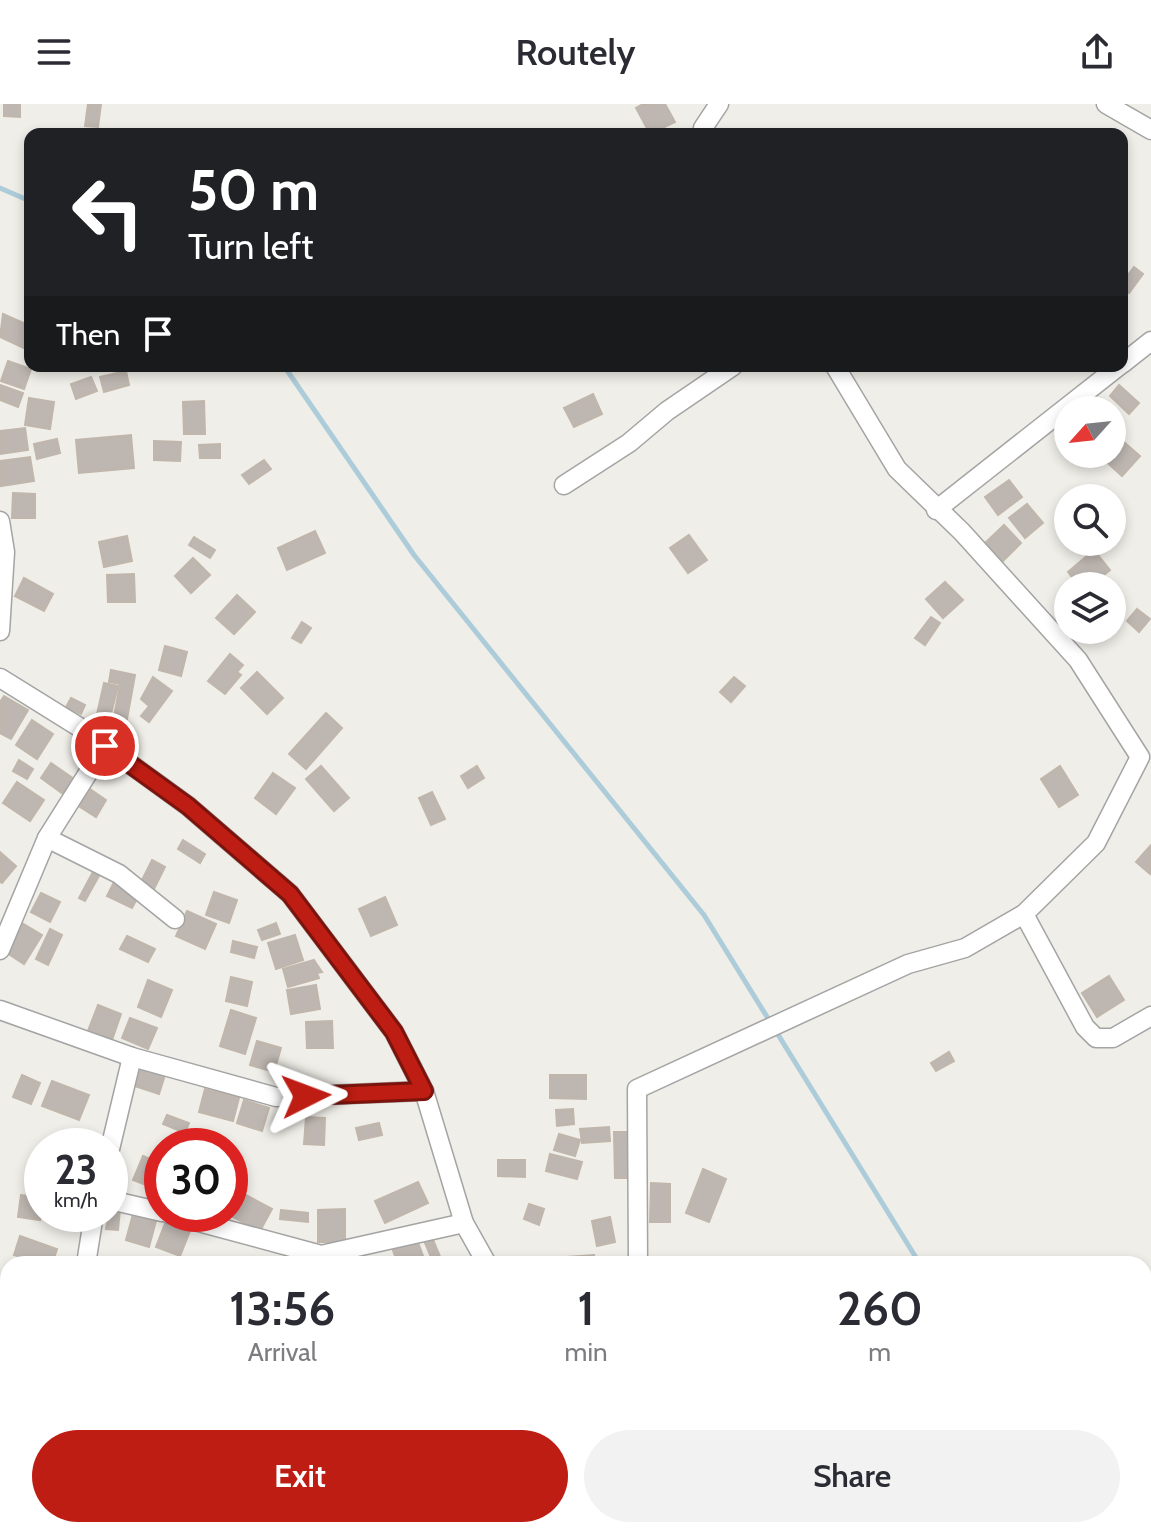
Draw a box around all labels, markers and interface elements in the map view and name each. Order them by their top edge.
icon: menu [32,30,76,74]
text: Routely [516,30,635,74]
icon: share [1075,30,1119,74]
text: 50 m [188,156,319,224]
icon: left [56,160,160,264]
text: Turn left [188,224,313,268]
icon: arrive [136,312,180,356]
text: Then [56,316,120,353]
north arrow [1054,396,1126,468]
map controls [1054,396,1126,644]
button: search [1054,484,1126,556]
button: layers [1054,572,1126,644]
pin [71,712,139,780]
icon: arrive [83,724,127,768]
position arrow [264,1054,348,1138]
speed limit sign: 30 [144,1128,248,1232]
text: 23 [55,1145,97,1194]
text: km/h [54,1188,98,1212]
text: 13:56 [229,1279,335,1337]
text: 1 [578,1279,595,1337]
text: 260 [837,1279,923,1337]
text: Arrival [248,1336,317,1368]
text: min [565,1336,607,1368]
text: m [868,1336,891,1368]
button: Exit [32,1430,568,1522]
button: Share [584,1430,1120,1522]

